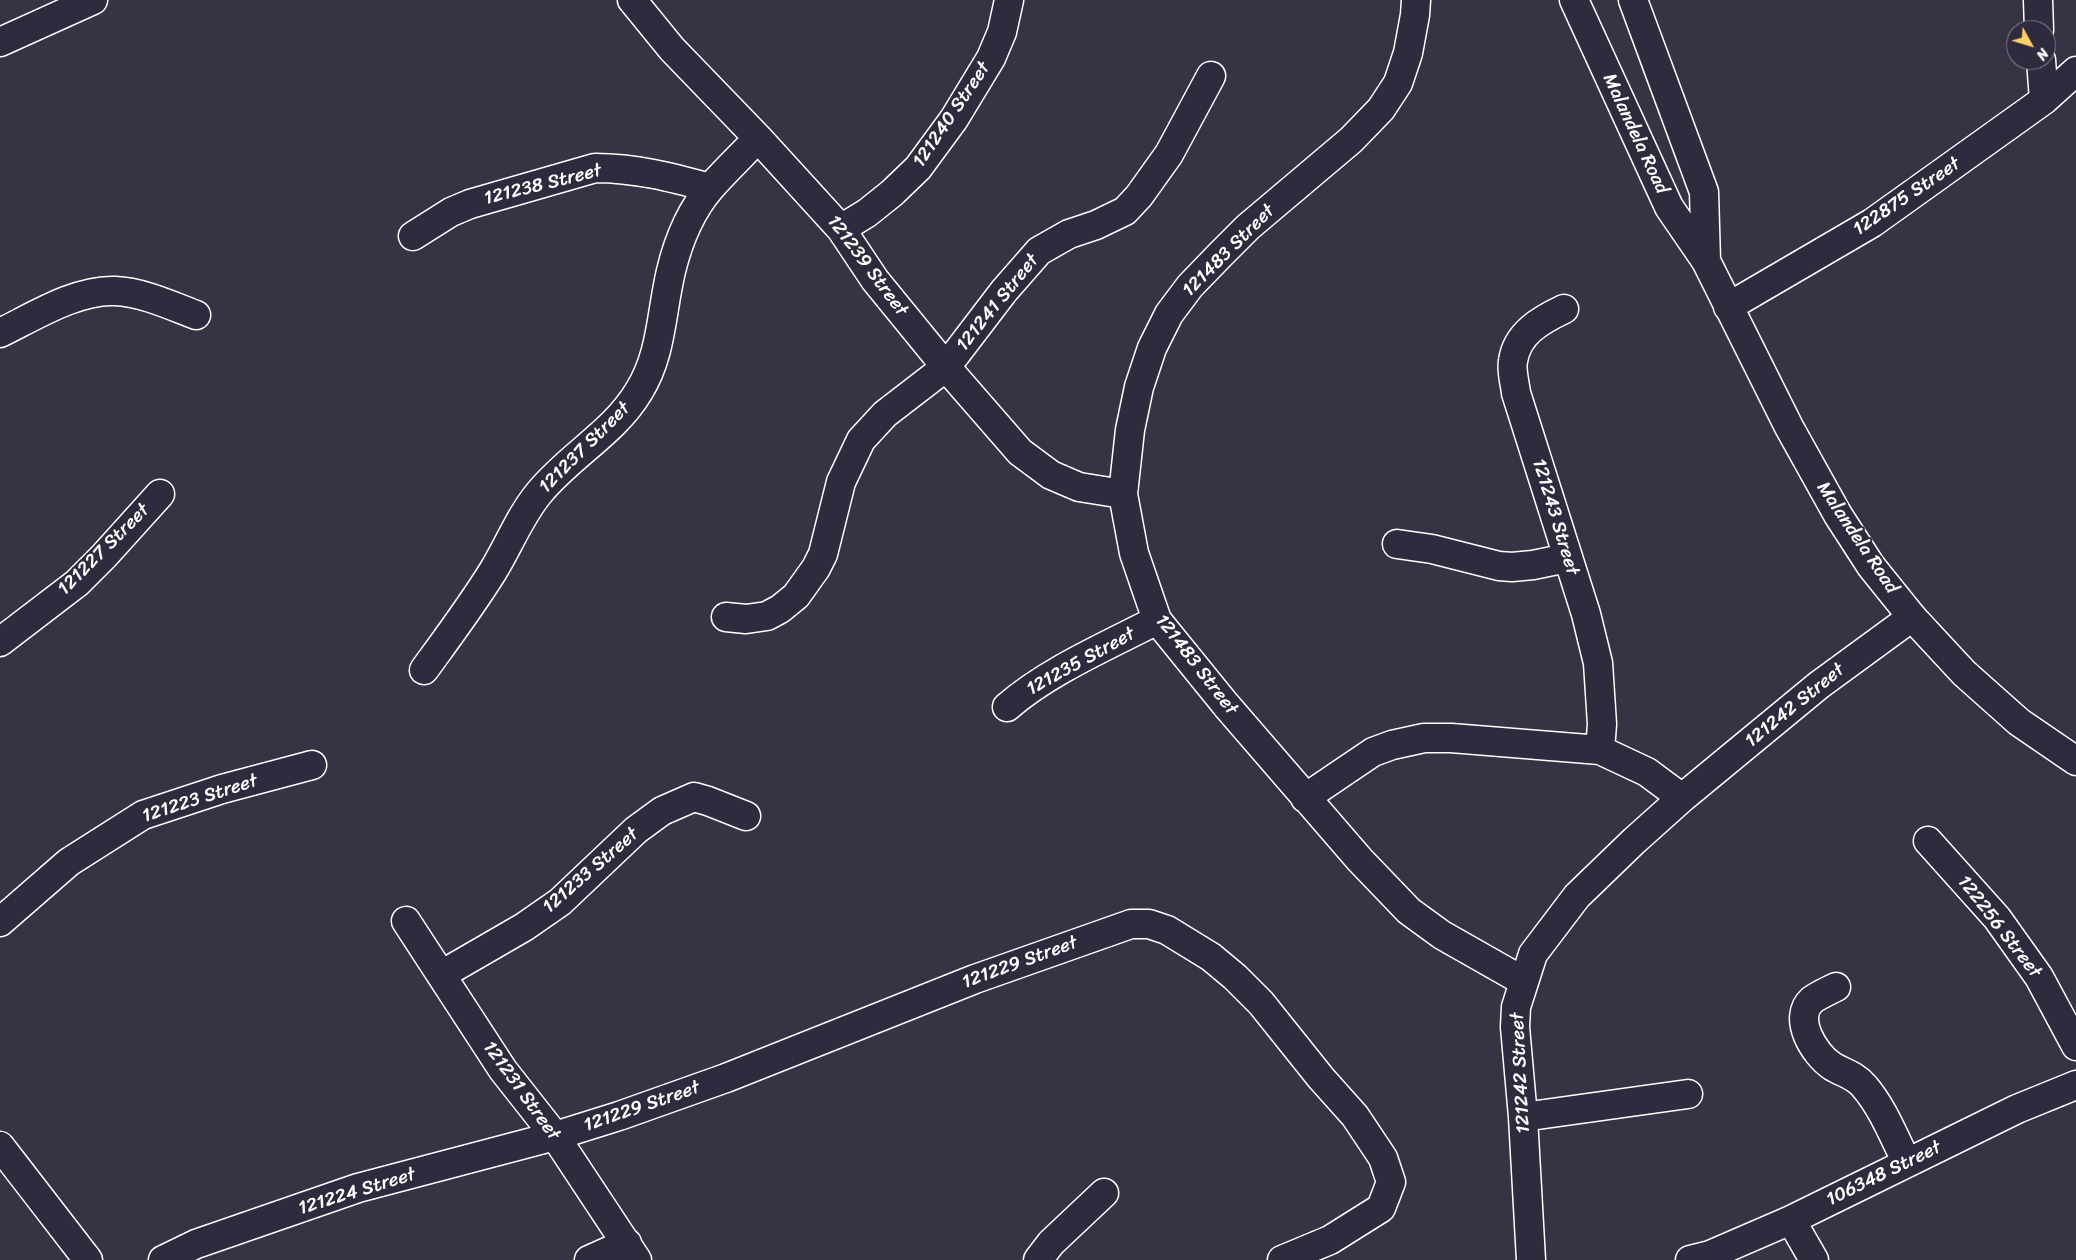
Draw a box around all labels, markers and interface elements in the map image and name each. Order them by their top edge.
north arrow [2006,20,2056,70]
text: N [2030,42,2055,66]
street label: 121240 Street [908,58,996,172]
street label: Malandela Road [1597,70,1673,198]
street label: 122875 Street [1849,153,1965,241]
street label: 121238 Street [482,159,604,211]
street label: 121483 Street [1178,200,1280,302]
street label: 121239 Street [822,211,912,321]
street label: 121241 Street [952,250,1044,356]
street label: 121237 Street [535,398,635,498]
street label: 121243 Street [1526,456,1584,578]
street label: Malandela Road [1811,478,1903,598]
street label: 121227 Street [53,499,155,601]
street label: 121483 Street [1150,610,1242,720]
street label: 121235 Street [1023,623,1139,701]
street label: 121242 Street [1741,659,1849,753]
street label: 121223 Street [140,770,260,828]
street label: 121233 Street [539,823,643,919]
street label: 122256 Street [1952,871,2046,983]
street label: 121229 Street [959,932,1081,994]
street label: 121242 Street [1506,1012,1536,1134]
street label: 121231 Street [477,1037,565,1145]
street label: 121229 Street [581,1077,703,1137]
street label: 106348 Street [1823,1136,1945,1212]
street label: 121224 Street [296,1163,418,1221]

